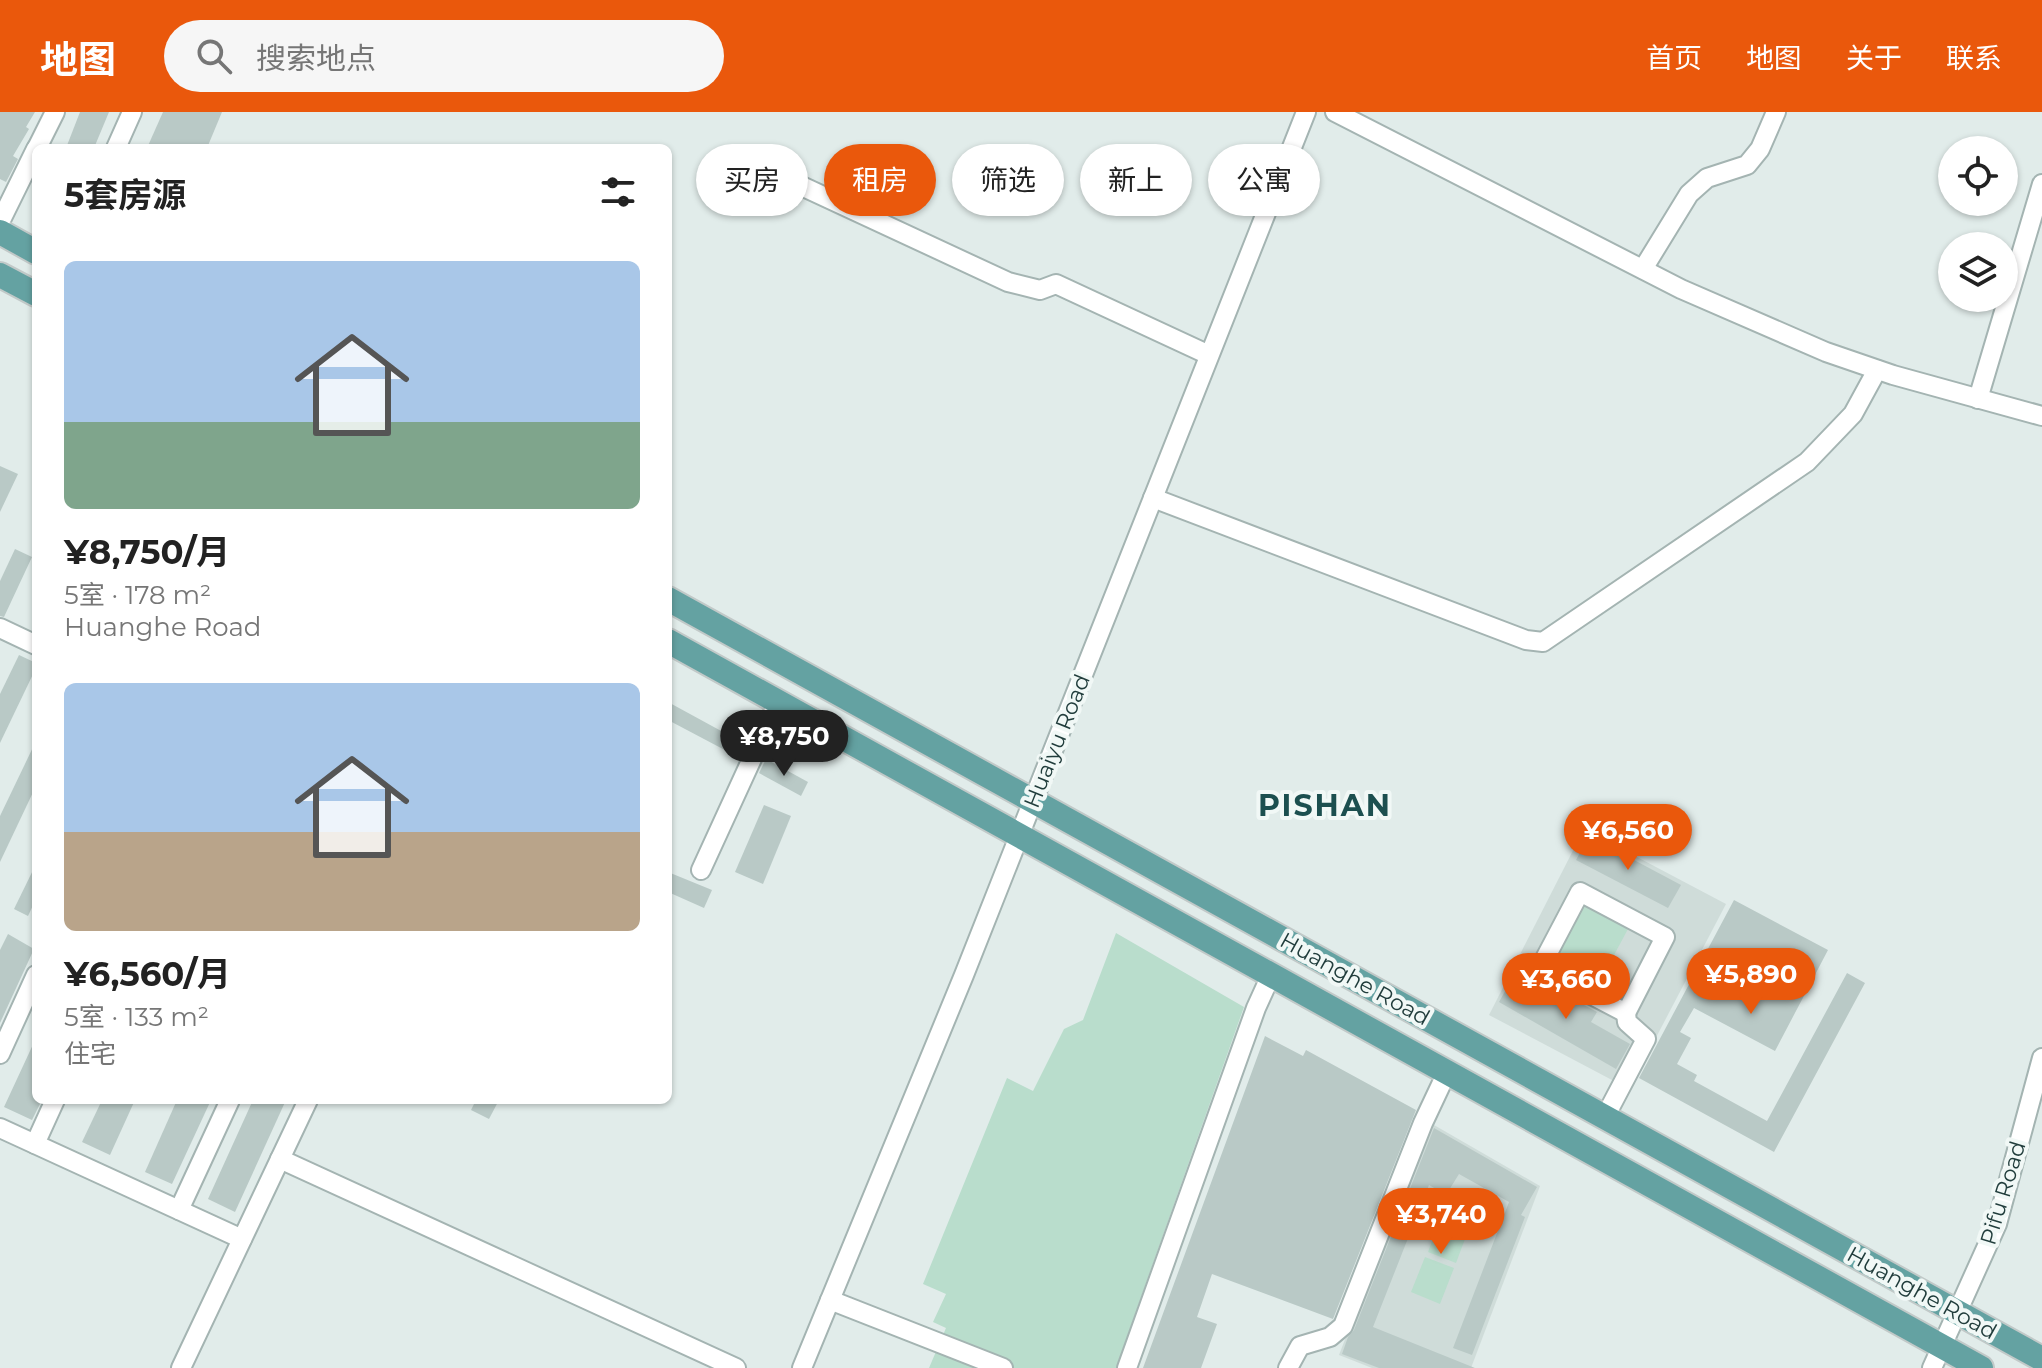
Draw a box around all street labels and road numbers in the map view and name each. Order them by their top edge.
street label: Huaiyu Road [1018,670,1096,812]
street label: Huanghe Road [1275,927,1435,1031]
street label: Pifu Road [1974,1138,2032,1248]
street label: Huanghe Road [1842,1241,2002,1345]

